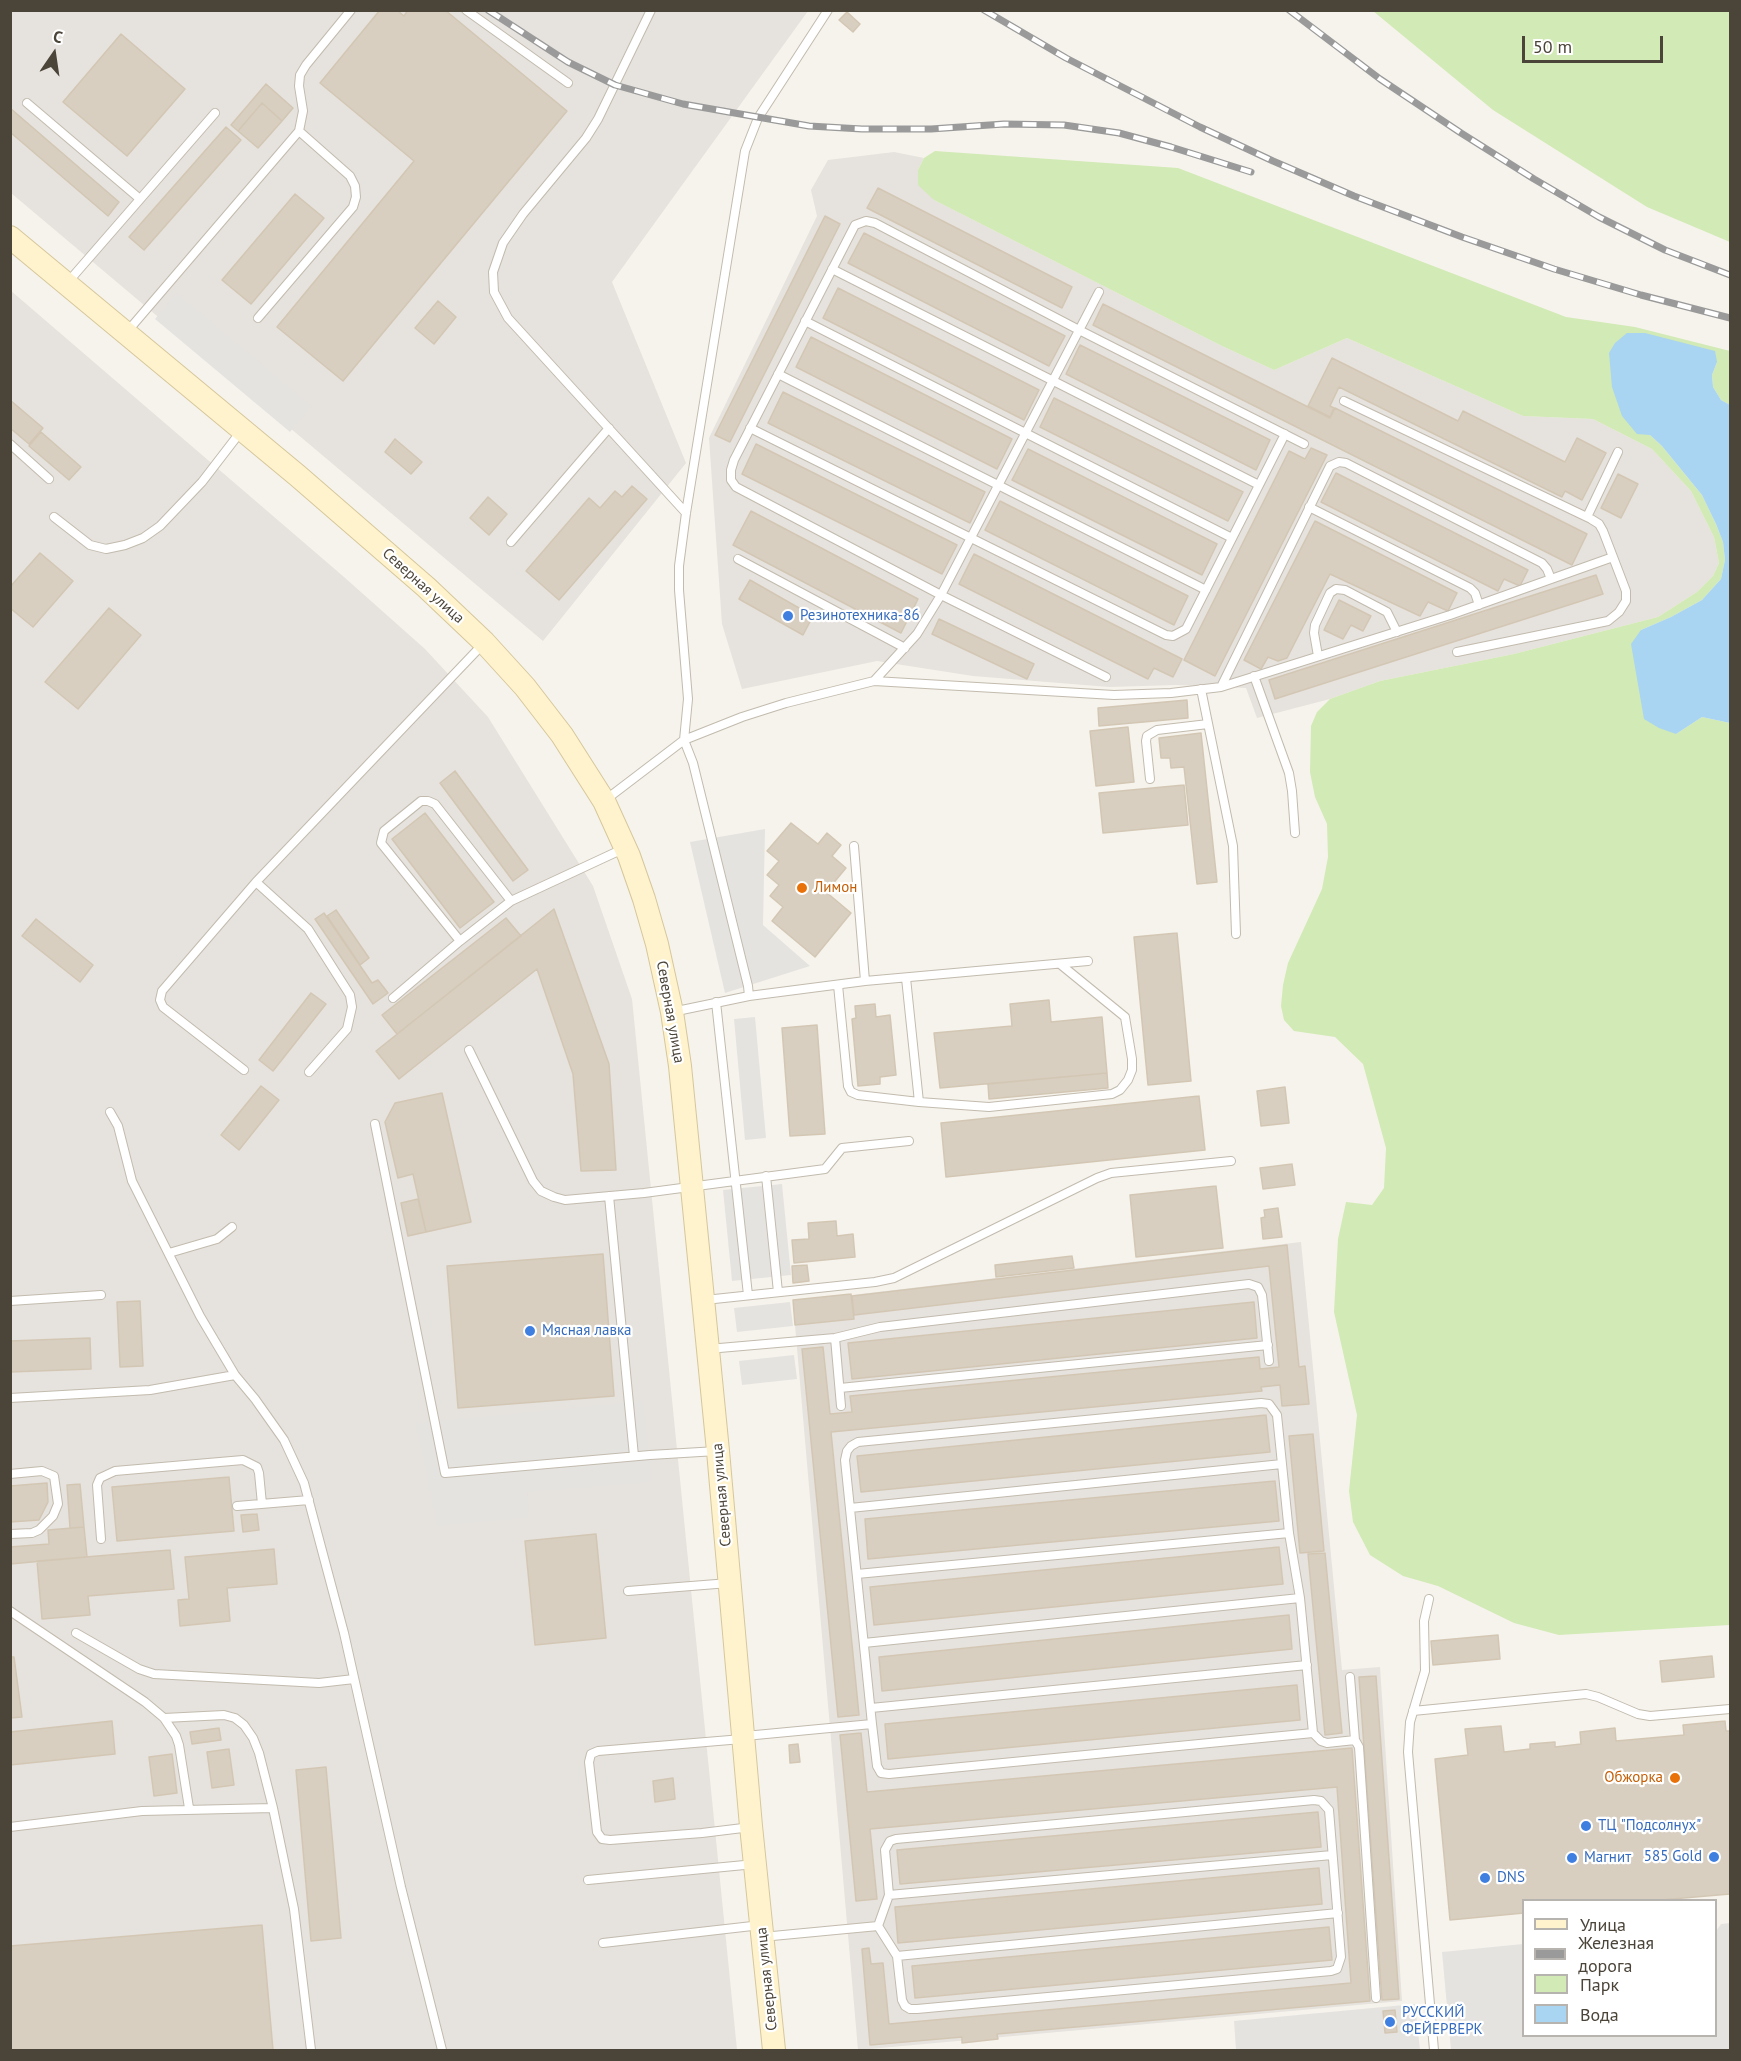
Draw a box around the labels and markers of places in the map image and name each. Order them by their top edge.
place label: Резинотехника-86 [800,607,920,625]
marker: Резинотехника-86 [781,609,795,623]
place label: Лимон [814,879,857,897]
marker: Лимон [795,881,809,895]
place label: Мясная лавка [542,1322,632,1340]
marker: Мясная лавка [523,1324,537,1338]
place label: Обжорка [1604,1769,1663,1787]
marker: Обжорка [1668,1771,1682,1785]
place label: ТЦ "Подсолнух" [1598,1817,1701,1835]
marker: ТЦ "Подсолнух" [1579,1819,1593,1833]
place label: 585 Gold [1644,1848,1702,1866]
place label: Магнит [1584,1849,1631,1867]
marker: 585 Gold [1707,1850,1721,1864]
marker: Магнит [1565,1851,1579,1865]
place label: DNS [1497,1869,1525,1887]
marker: DNS [1478,1871,1492,1885]
place label: РУССКИЙ ФЕЙЕРВЕРК [1402,2004,1483,2039]
marker: РУССКИЙ ФЕЙЕРВЕРК [1383,2015,1397,2029]

